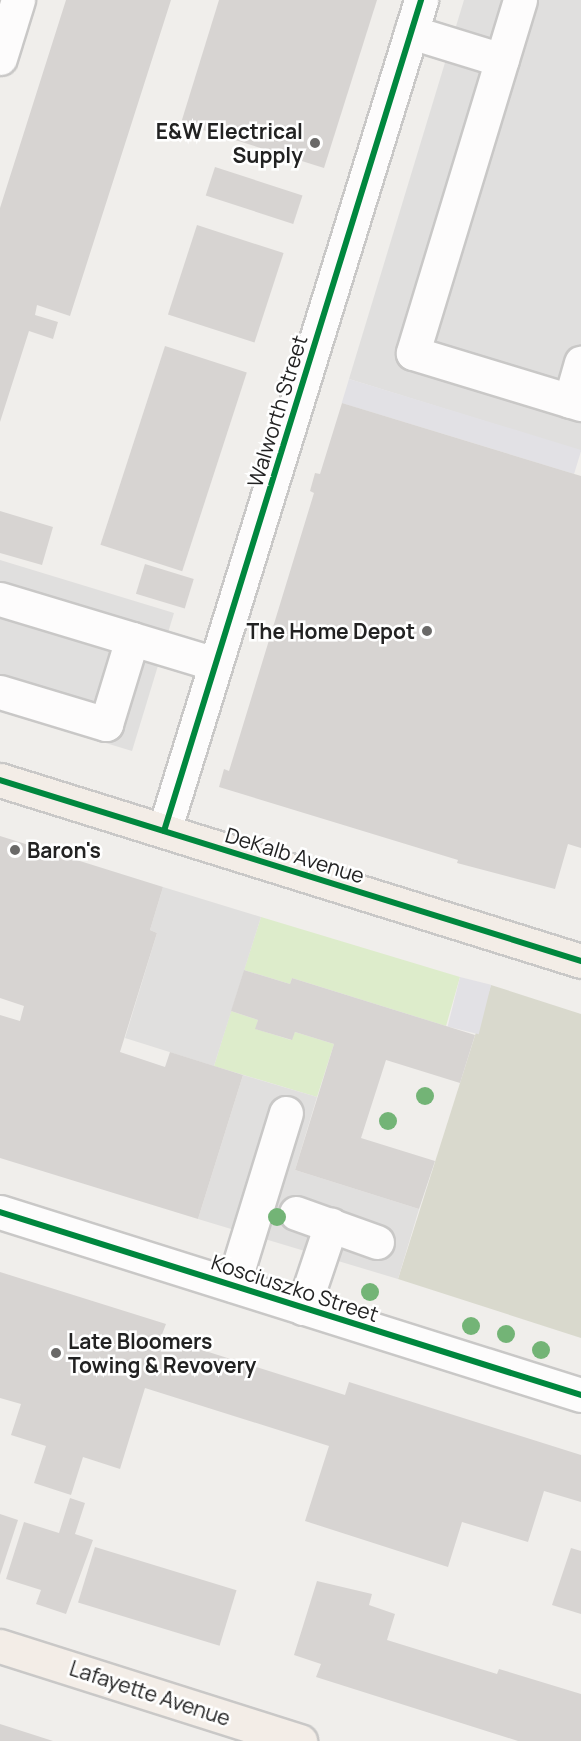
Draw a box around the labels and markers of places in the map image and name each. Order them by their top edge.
place label: E&W Electrical Supply [156,118,303,168]
marker: E&W Electrical Supply [308,136,322,150]
place label: The Home Depot [247,618,415,644]
marker: The Home Depot [420,624,434,638]
place label: Baron's [27,837,101,863]
marker: Baron's [8,843,22,857]
place label: Late Bloomers Towing & Revovery [68,1328,256,1378]
marker: Late Bloomers Towing & Revovery [49,1346,63,1360]

